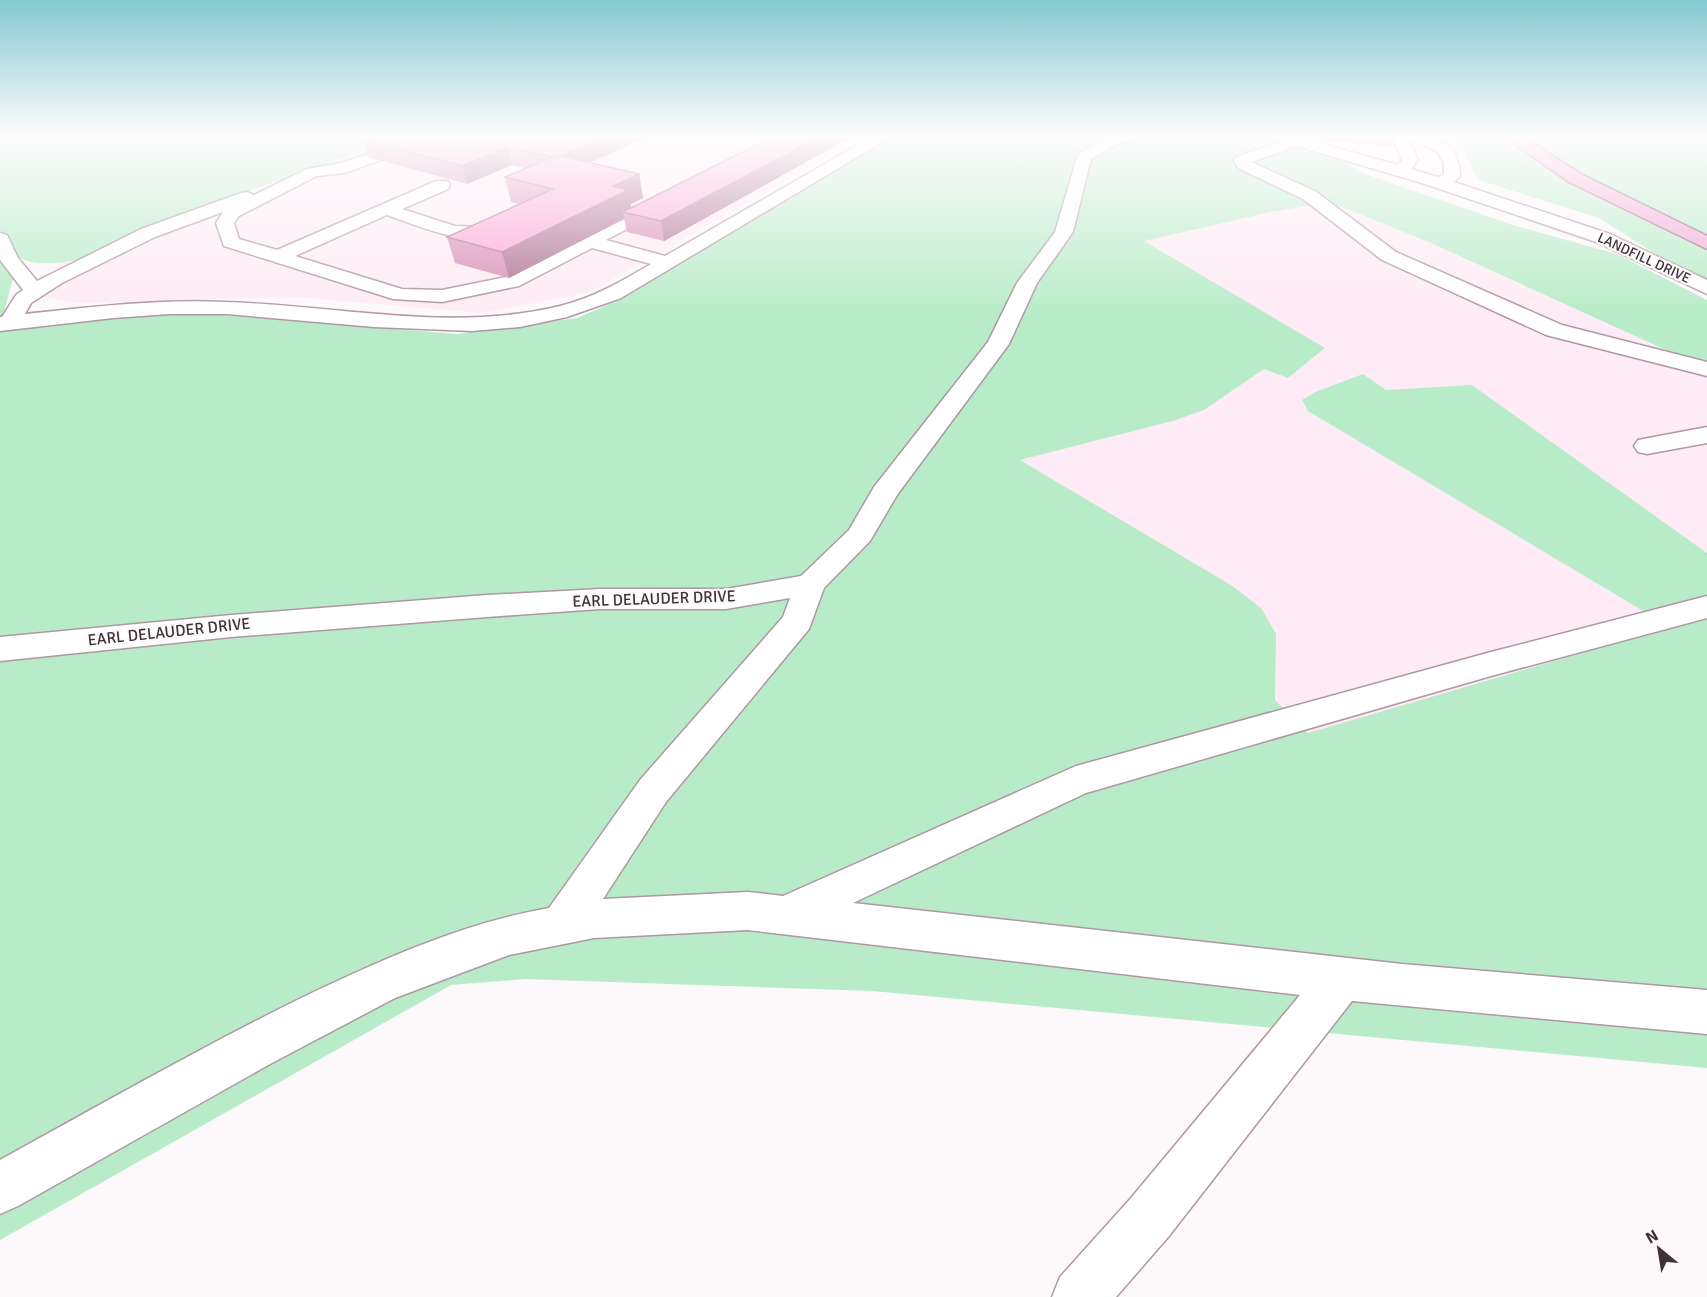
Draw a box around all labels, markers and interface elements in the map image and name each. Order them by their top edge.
street label: LANDFILL DRIVE [1595,229,1693,287]
street label: EARL DELAUDER DRIVE [572,586,736,612]
street label: EARL DELAUDER DRIVE [87,614,251,650]
north arrow [1629,1219,1689,1279]
text: N [1642,1225,1662,1248]

